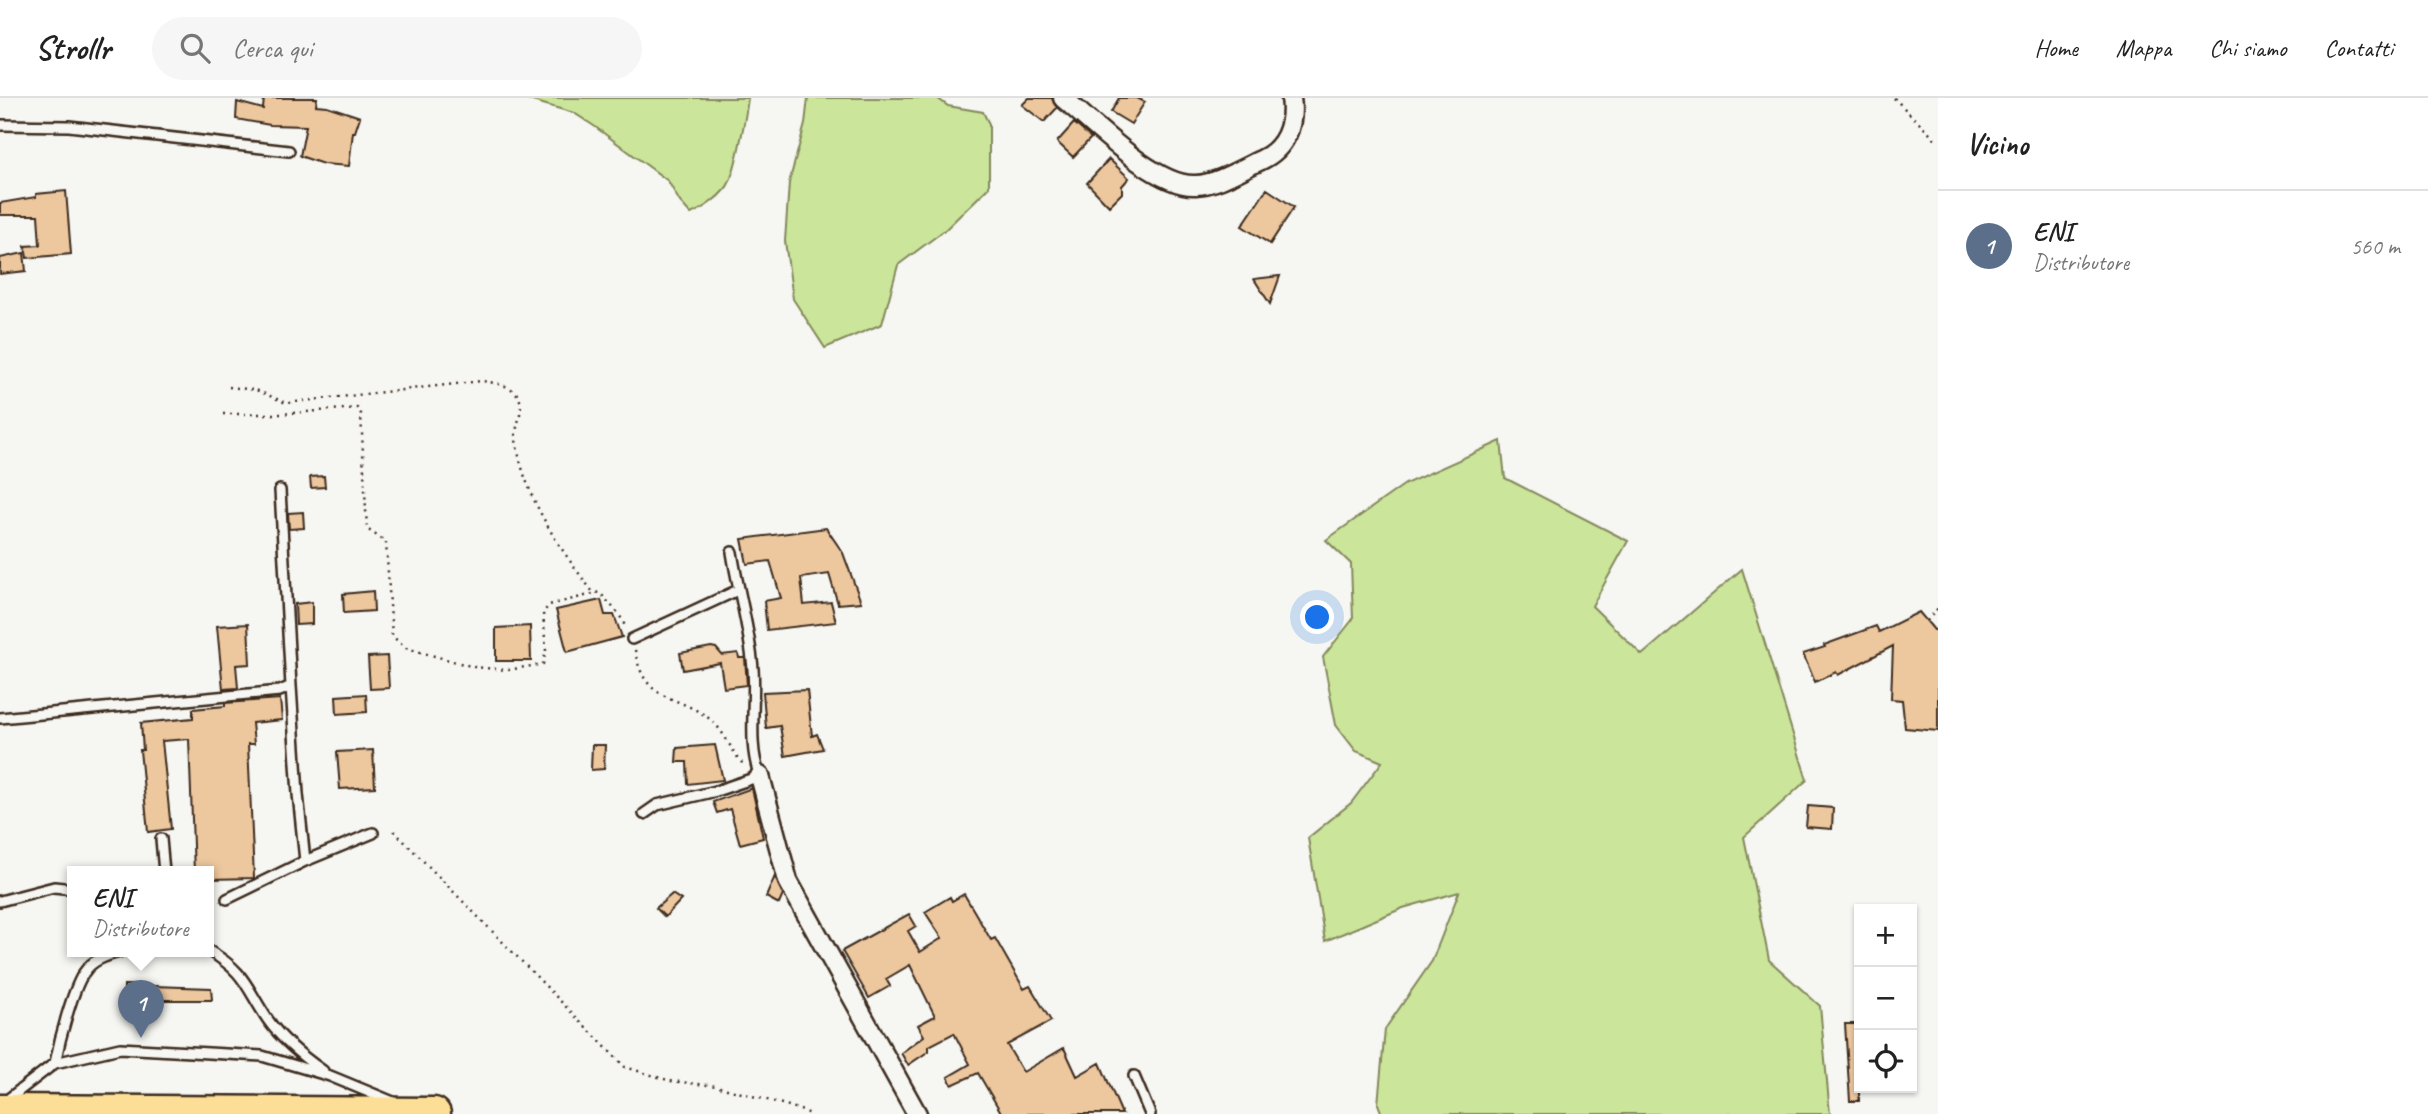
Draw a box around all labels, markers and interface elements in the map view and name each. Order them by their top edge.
search box [152,17,642,80]
text: Strollr [35,27,110,69]
icon: search [176,29,214,67]
text: Cerca qui [232,32,313,65]
text: Home [2034,33,2078,63]
text: Mappa [2116,33,2171,63]
text: Chi siamo [2209,33,2286,63]
text: Contatti [2324,33,2393,63]
text: Vicino [1966,125,2028,163]
text: ENI [2033,215,2074,248]
text: 1 [1984,232,1994,261]
text: 560 m [2351,232,2400,261]
text: Distributore [2033,248,2129,277]
your location [1300,600,1334,634]
popup [67,866,214,957]
text: ENI [93,881,133,914]
map controls [1854,904,1917,1093]
button: + [1854,904,1917,967]
text: Distributore [93,914,188,943]
button: − [1854,967,1917,1030]
pin: 1 [118,980,164,1038]
button: locate [1854,1030,1917,1093]

